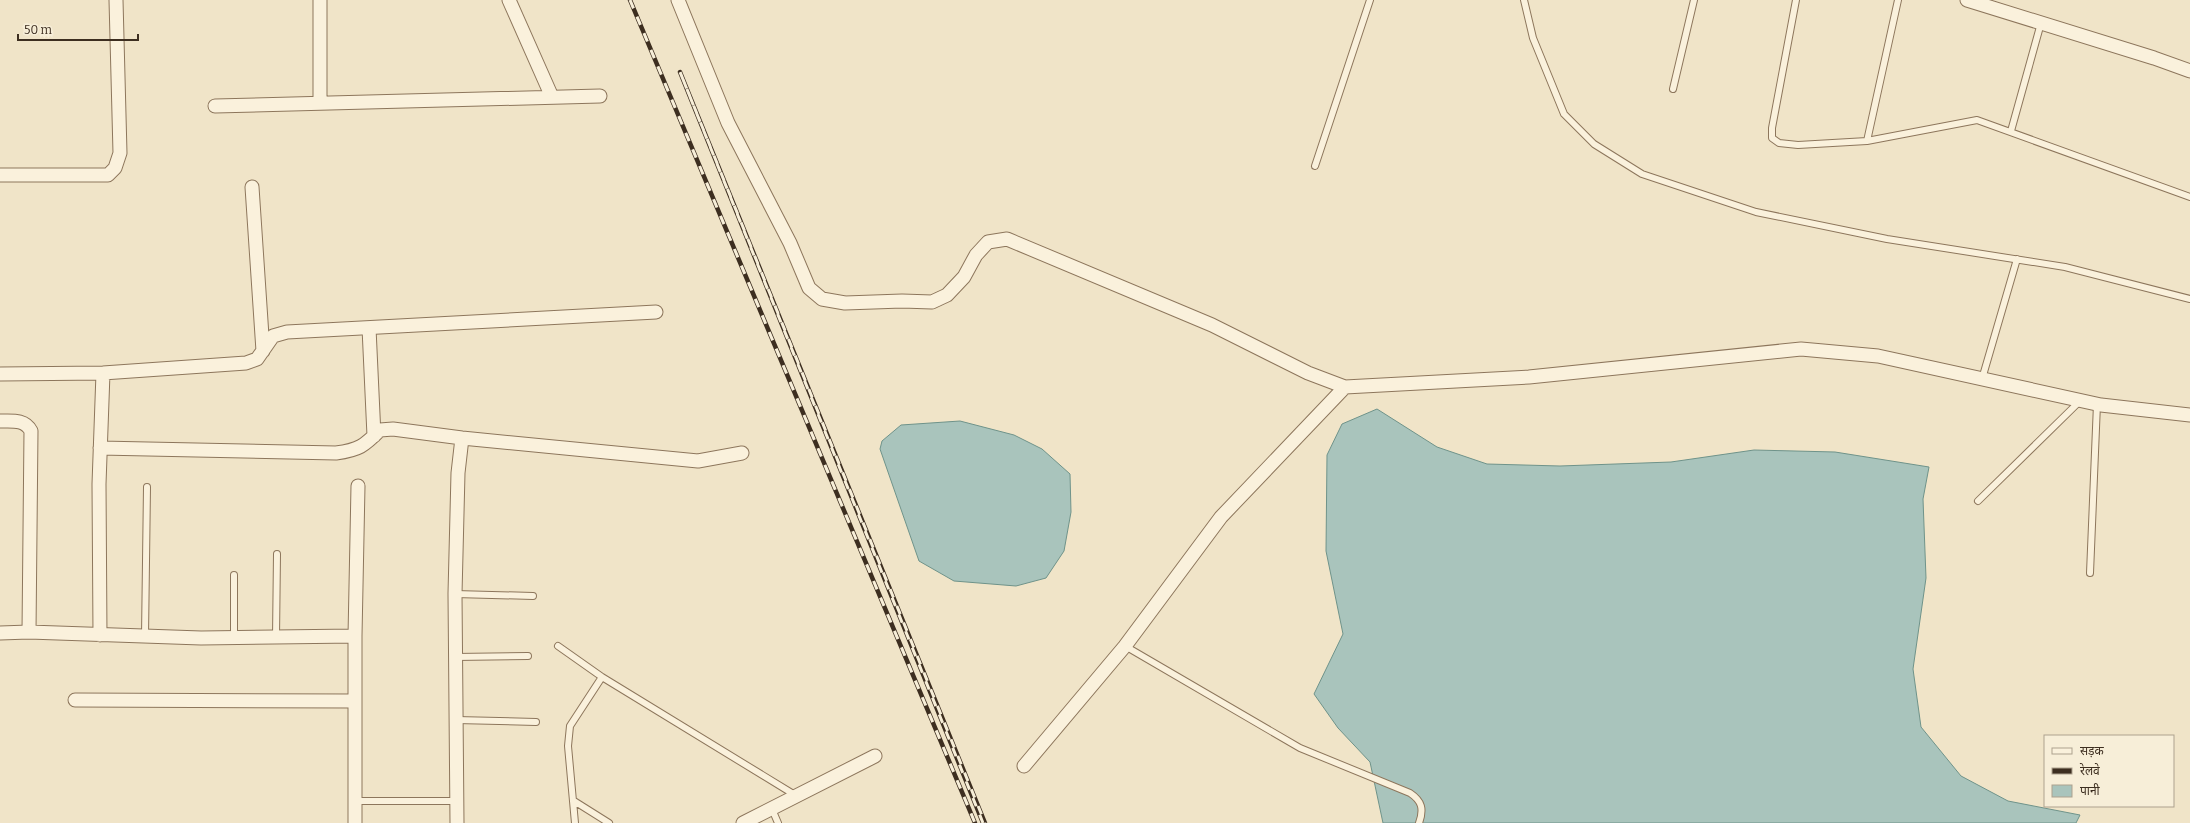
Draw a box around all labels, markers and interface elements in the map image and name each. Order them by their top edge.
scale bar [18,16,138,42]
text: 50 m [24,23,53,37]
legend [2044,735,2174,807]
text: सड़क [2080,744,2105,758]
text: रेलवे [2080,763,2100,778]
text: पानी [2080,783,2101,798]

